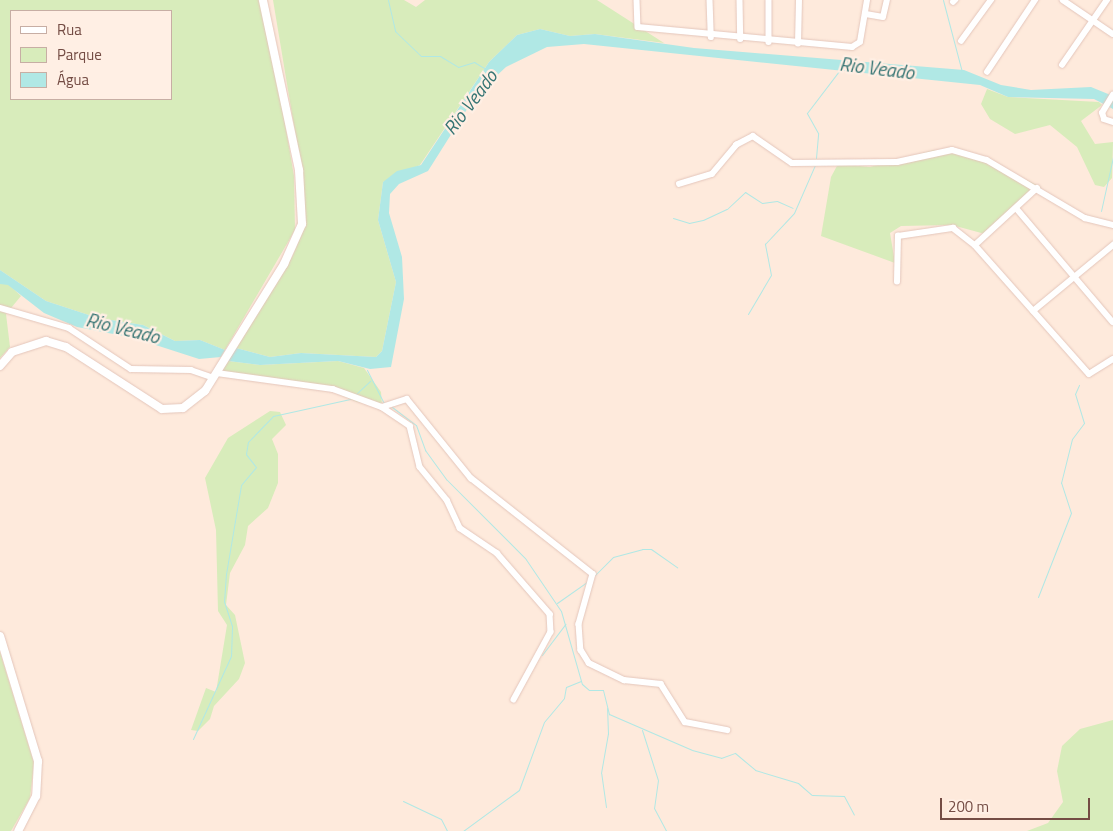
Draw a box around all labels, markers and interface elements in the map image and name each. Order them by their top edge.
legend [10,10,172,100]
text: Rua [57,18,82,41]
text: Parque [57,43,102,66]
water label: Rio Veado [838,52,916,84]
water label: Rio Veado [438,65,502,139]
text: Água [57,68,89,91]
water label: Rio Veado [84,308,162,348]
scale bar [943,788,1093,820]
text: 200 m [948,795,989,818]

